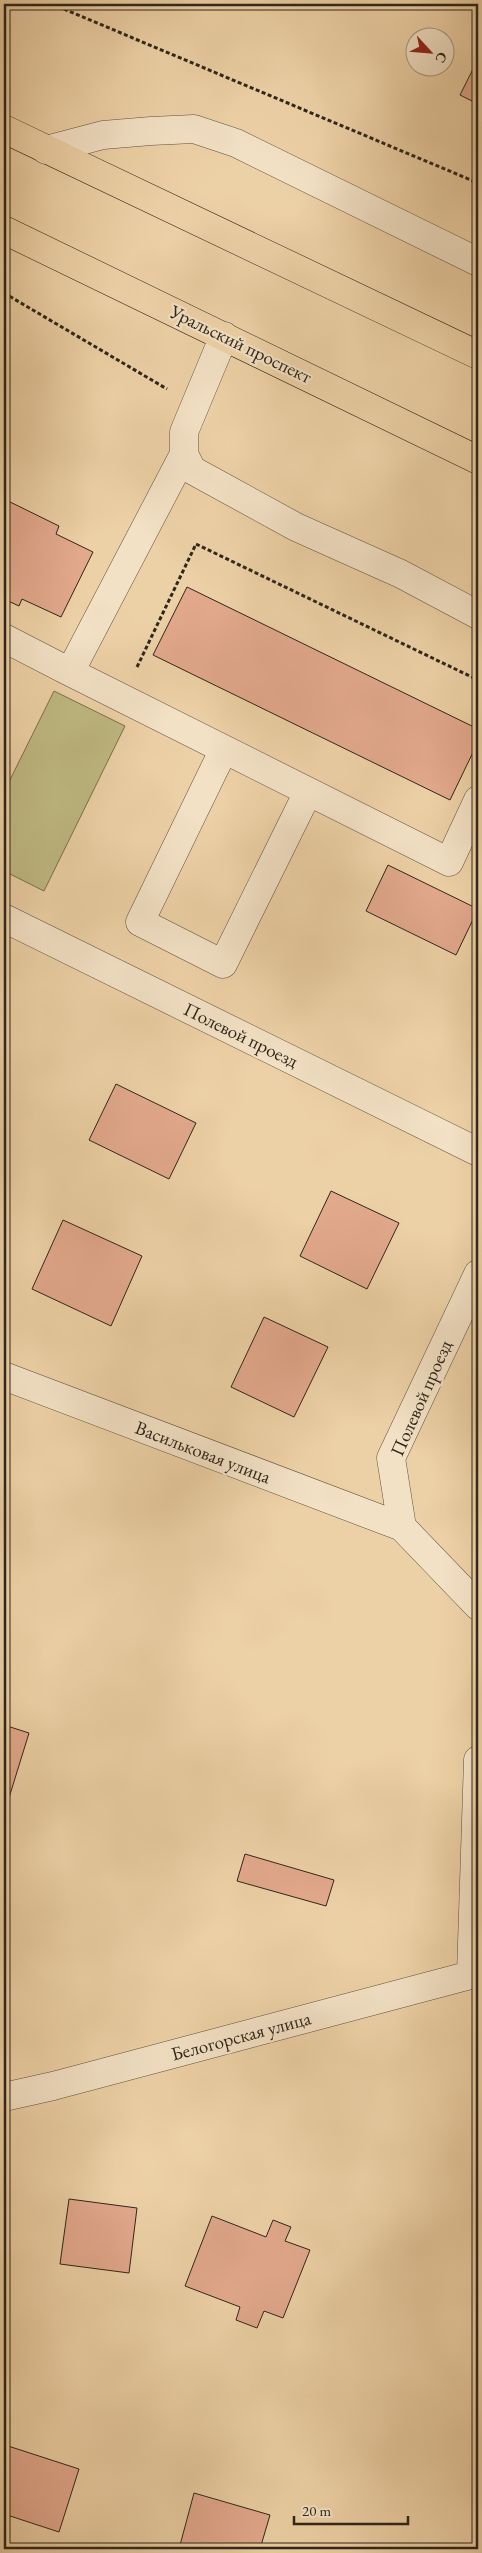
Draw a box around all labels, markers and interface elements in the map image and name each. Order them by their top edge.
north arrow [404,28,454,78]
text: С [431,49,452,66]
street label: Уральский проспект [165,298,316,389]
street label: Полевой проезд [180,997,303,1074]
street label: Полевой проезд [384,1336,458,1460]
street label: Васильковая улица [132,1415,275,1489]
street label: Белогорская улица [168,2005,314,2067]
scale bar [294,2493,408,2525]
text: 20 m [302,2501,331,2520]

